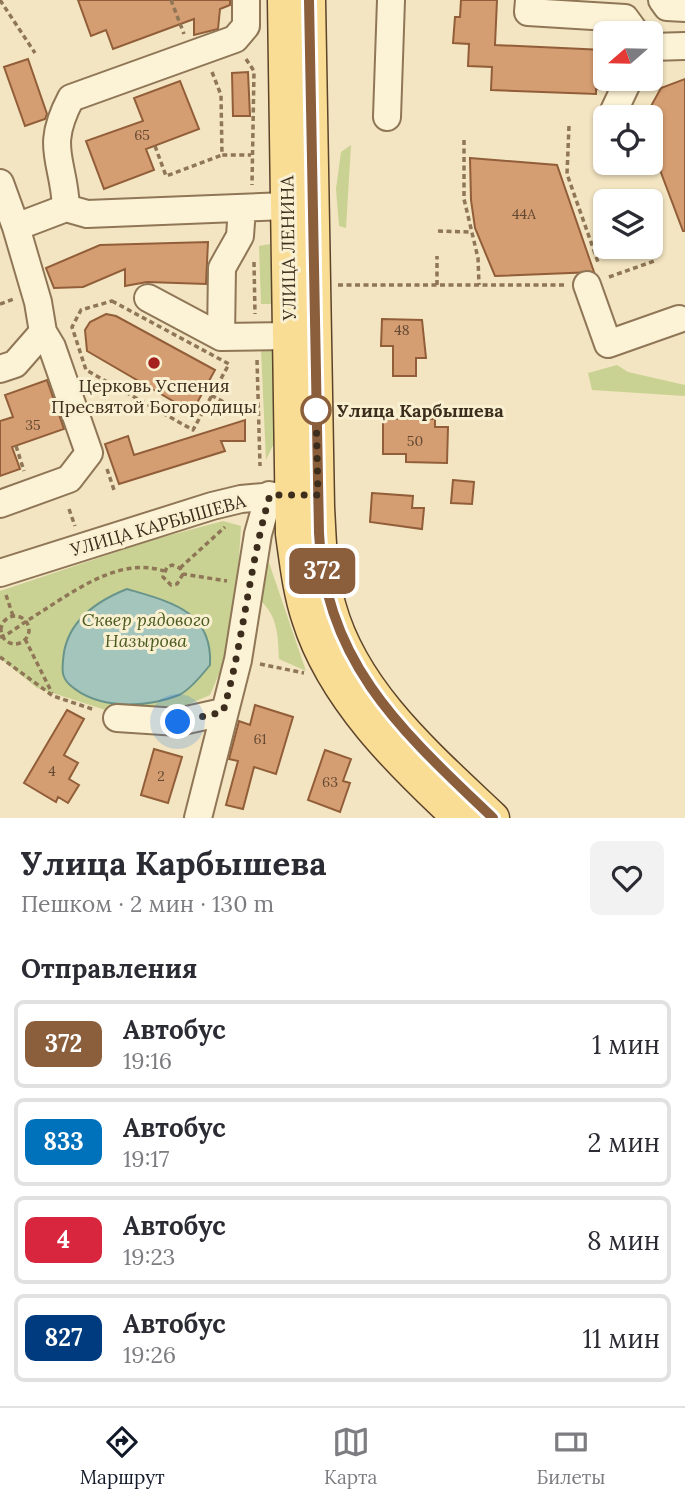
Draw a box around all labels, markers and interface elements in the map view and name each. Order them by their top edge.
north arrow [593,21,663,91]
map controls [593,21,663,259]
button: locate [593,105,663,175]
house number: 65 [134,126,150,144]
street label: УЛИЦА ЛЕНИНА [275,175,301,322]
button: layers [593,189,663,259]
house number: 44А [512,205,536,223]
house number: 48 [394,321,410,339]
marker: Церковь Успения Пресвятой Богородицы [146,355,162,371]
place label: Церковь Успения Пресвятой Богородицы [51,374,257,418]
marker: Улица Карбышева [301,395,331,425]
place label: Улица Карбышева [337,399,504,422]
house number: 35 [25,416,41,434]
house number: 50 [407,432,423,450]
street label: УЛИЦА КАРБЫШЕВА [67,489,249,561]
line badge: 372 [282,548,362,594]
text: 372 [303,555,341,586]
park label: Сквер рядового Назырова [82,608,210,652]
your location [160,704,195,739]
house number: 61 [253,730,267,748]
house number: 4 [48,762,56,780]
house number: 2 [157,767,165,785]
house number: 63 [322,773,338,791]
button: heart [590,841,664,915]
text: Улица Карбышева [21,842,327,884]
text: Пешком · 2 мин · 130 m [21,889,274,918]
text: Отправления [21,952,197,985]
text: Автобус [123,1013,226,1046]
text: 372 [45,1028,82,1059]
text: 1 мин [592,1028,660,1061]
text: 19:16 [123,1046,172,1075]
text: Автобус [123,1111,226,1144]
text: 833 [43,1126,84,1157]
text: 2 мин [588,1126,660,1159]
text: 19:17 [123,1144,169,1173]
text: Автобус [123,1209,226,1242]
text: 4 [57,1224,70,1255]
text: 8 мин [587,1224,660,1257]
text: 19:23 [123,1242,175,1271]
text: Автобус [123,1307,226,1340]
text: 827 [45,1322,82,1353]
text: 11 мин [583,1322,660,1355]
text: 19:26 [123,1340,176,1369]
tab: Маршрут [80,1423,165,1489]
tab: Карта [324,1423,377,1489]
tab: Билеты [537,1423,605,1489]

